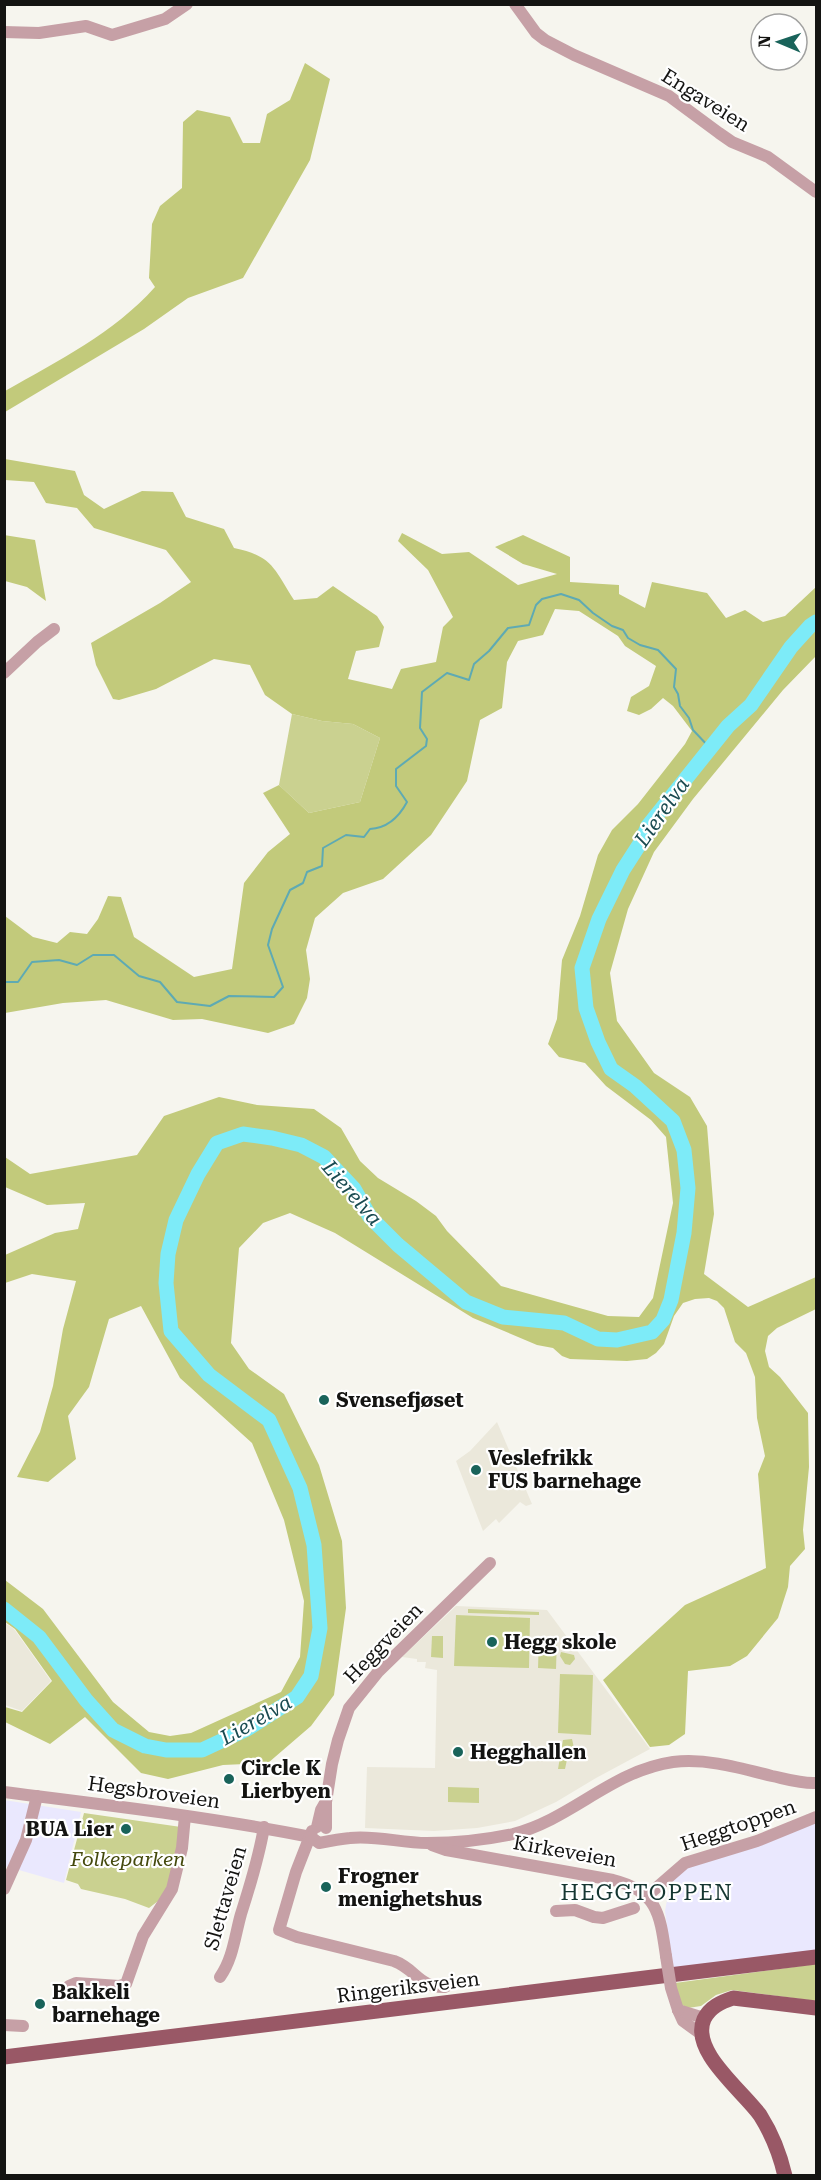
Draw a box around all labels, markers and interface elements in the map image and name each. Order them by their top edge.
north arrow [749,12,809,72]
text: N [755,35,774,48]
street label: Engaveien [657,63,755,137]
water label: Lierelva [629,773,694,852]
water label: Lierelva [316,1155,387,1231]
place label: Svensefjøset [336,1388,464,1412]
marker: Svensefjøset [317,1393,331,1407]
place label: Veslefrikk FUS barnehage [488,1446,641,1493]
marker: Veslefrikk FUS barnehage [469,1463,483,1477]
street label: Heggveien [339,1598,427,1688]
place label: Hegg skole [504,1630,617,1654]
marker: Hegg skole [485,1635,499,1649]
water label: Lierelva [215,1690,296,1751]
place label: Hegghallen [470,1740,587,1764]
marker: Hegghallen [451,1745,465,1759]
place label: Circle K Lierbyen [241,1756,331,1803]
street label: Hegsbroveien [86,1771,222,1813]
marker: Circle K Lierbyen [222,1772,236,1786]
street label: Heggtoppen [677,1794,799,1856]
place label: BUA Lier [26,1817,114,1841]
marker: BUA Lier [119,1822,133,1836]
street label: Kirkeveien [511,1830,619,1872]
street label: Slettaveien [199,1843,251,1953]
park label: Folkeparken [70,1847,185,1871]
place label: Frogner menighetshus [338,1864,482,1911]
marker: Frogner menighetshus [319,1880,333,1894]
district label: HEGGTOPPEN [561,1880,733,1905]
street label: Ringeriksveien [335,1966,481,2008]
place label: Bakkeli barnehage [52,1980,160,2027]
marker: Bakkeli barnehage [33,1997,47,2011]

